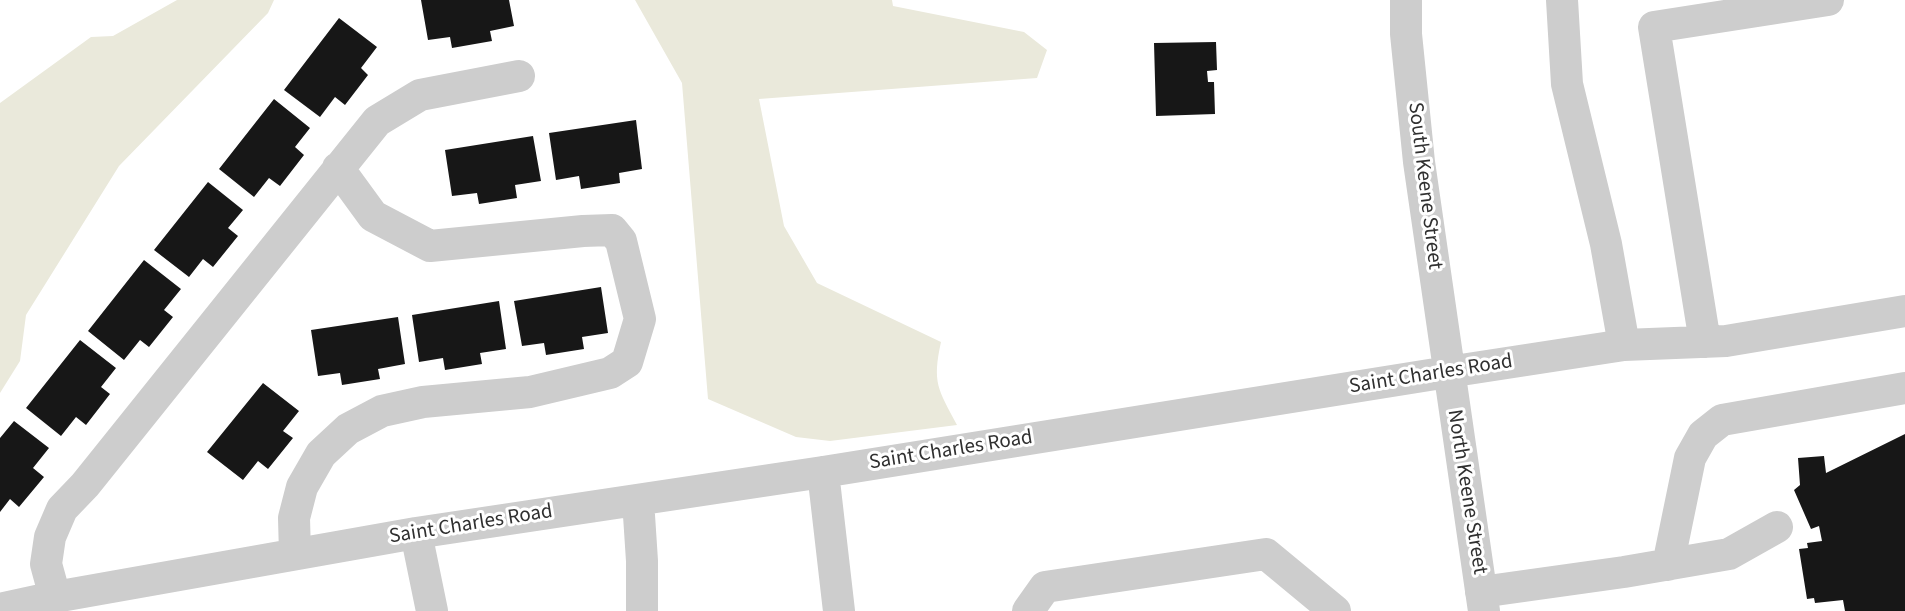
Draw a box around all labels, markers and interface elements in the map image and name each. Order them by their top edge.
street label: South Keene Street [1401,101,1447,271]
street label: Saint Charles Road [1348,350,1514,400]
street label: North Keene Street [1441,408,1491,576]
street label: Saint Charles Road [868,426,1034,476]
street label: Saint Charles Road [388,500,554,550]

